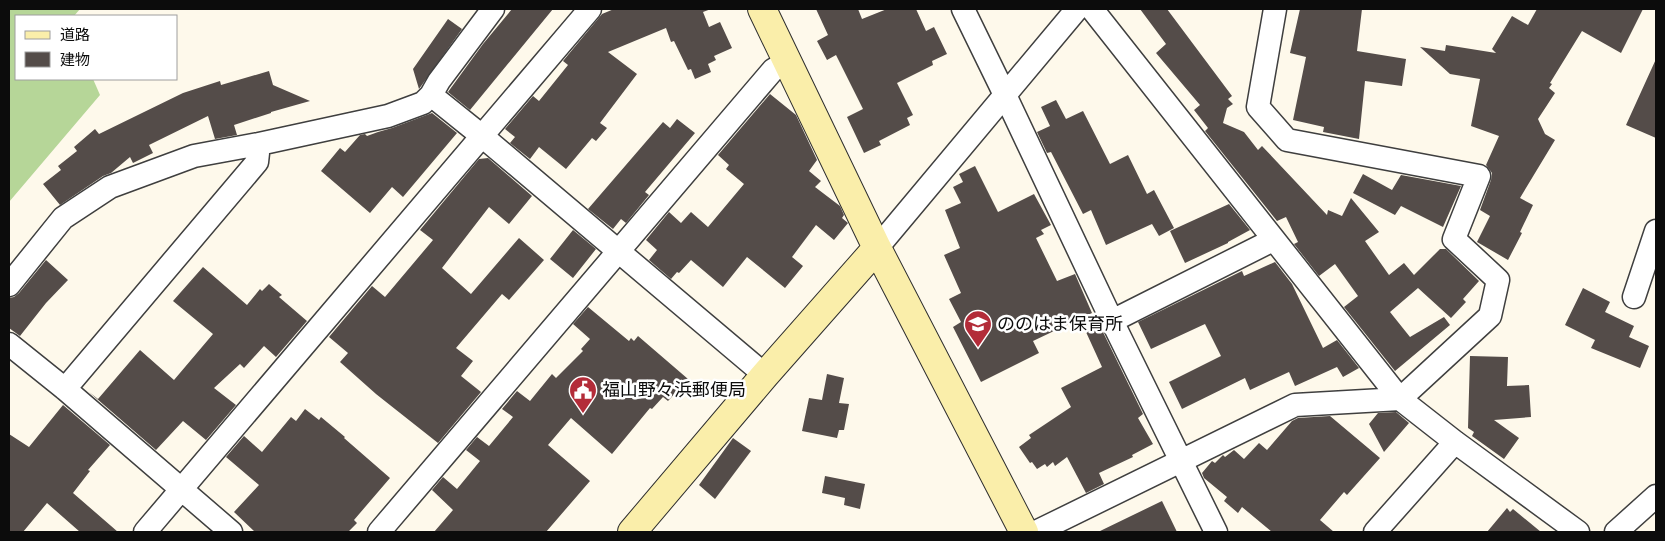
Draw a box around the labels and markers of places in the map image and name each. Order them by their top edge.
school or university icon: ののはま保育所 [963,309,993,348]
place label: ののはま保育所 [997,311,1123,335]
public building icon: 福山野々浜郵便局 [568,375,598,414]
place label: 福山野々浜郵便局 [602,377,746,401]

